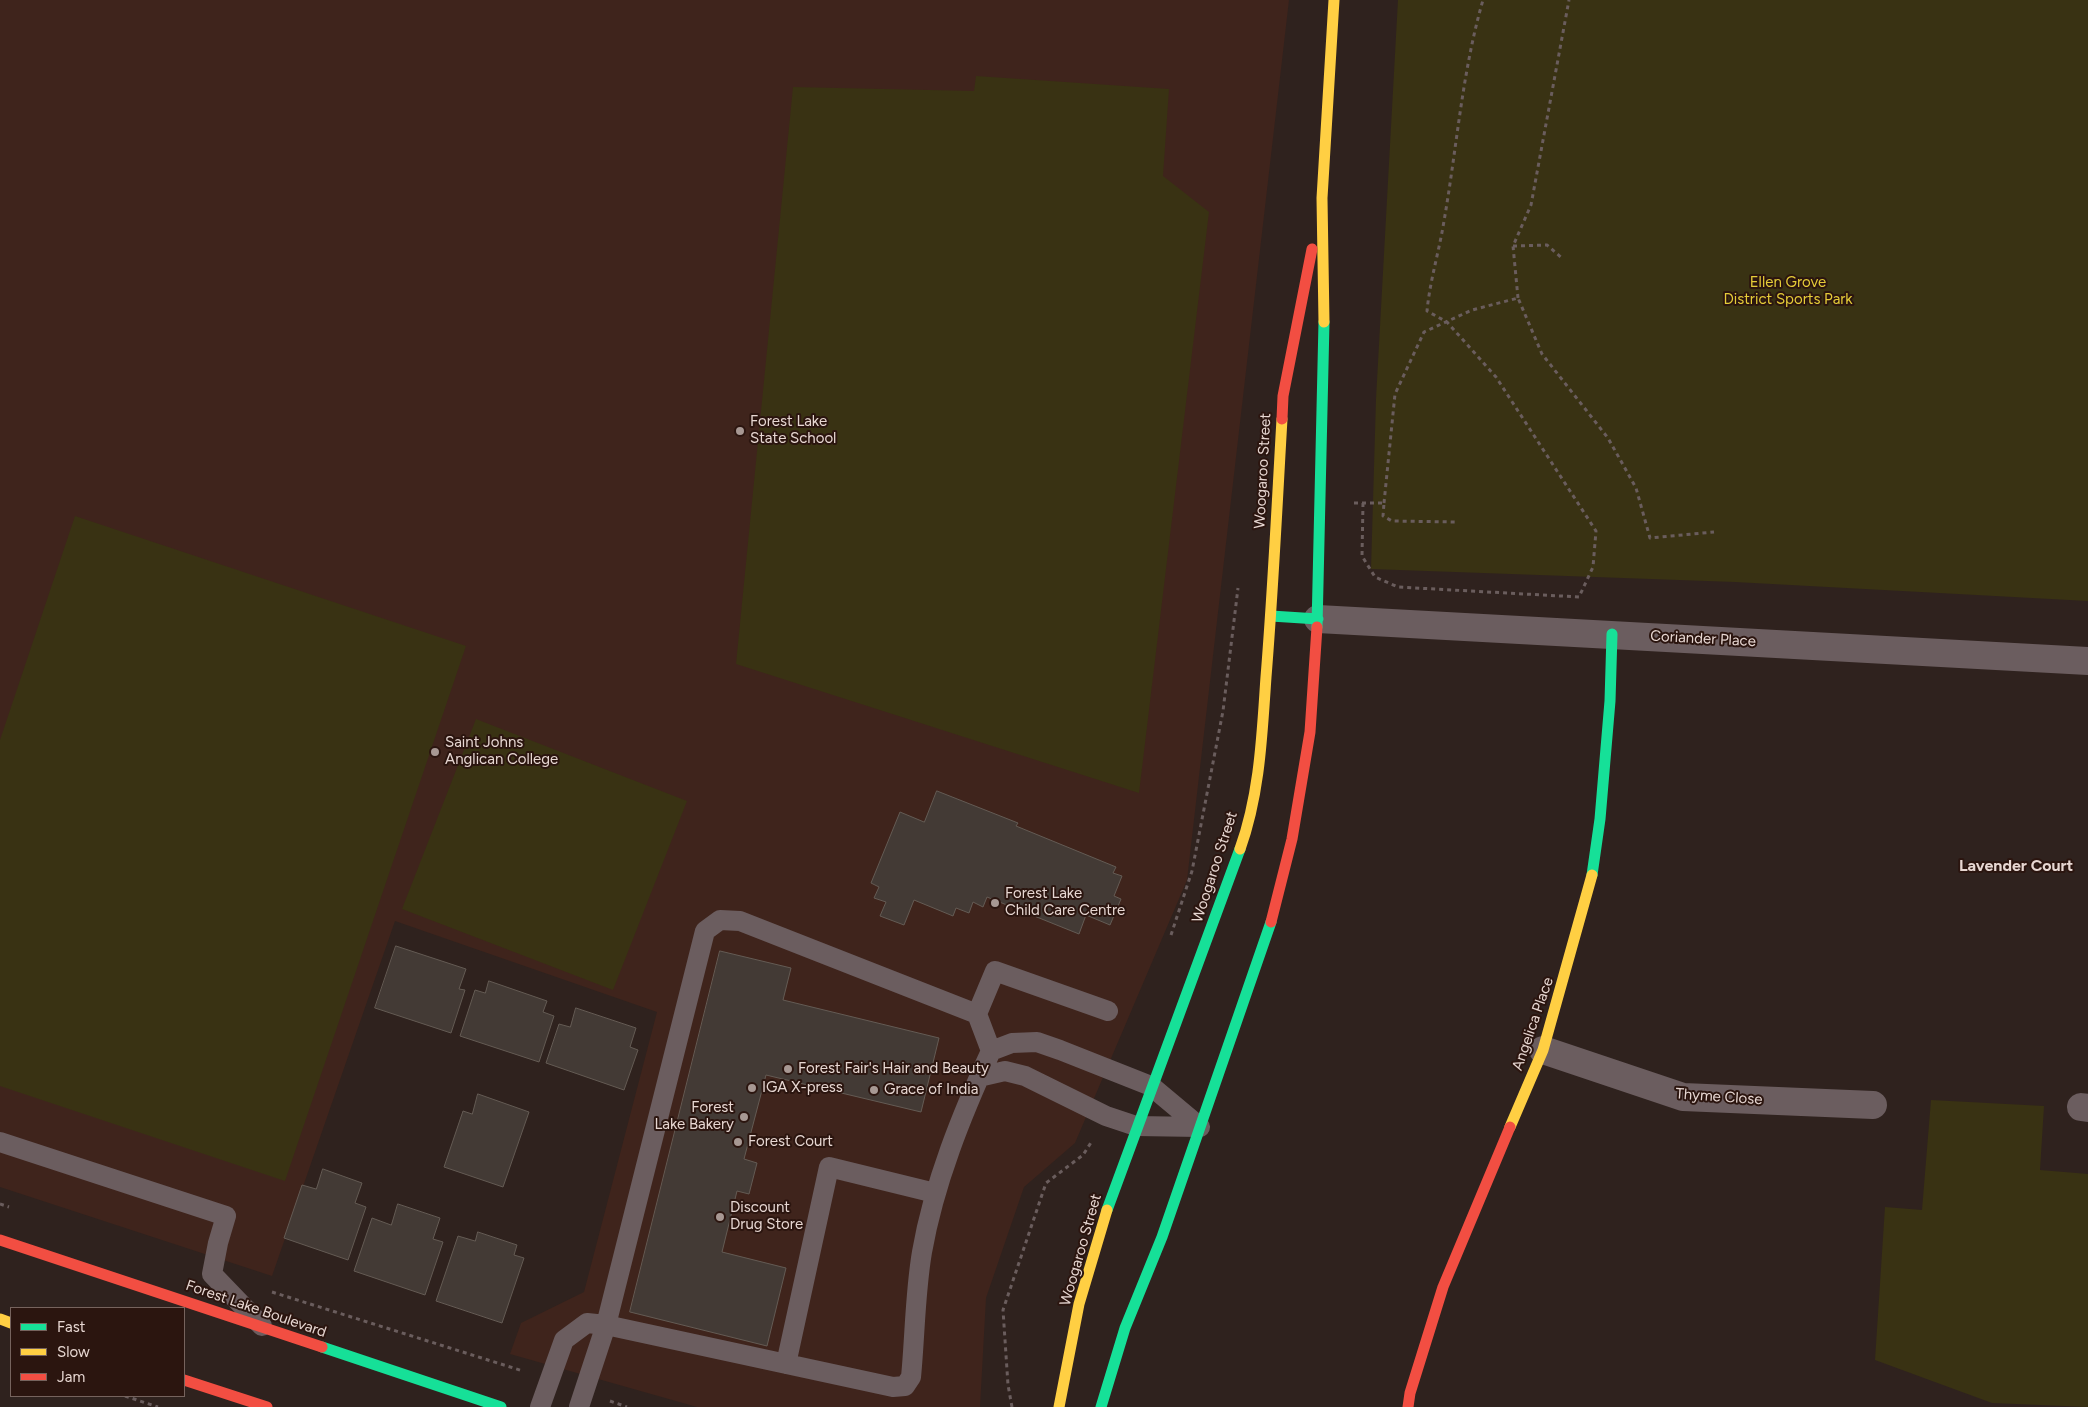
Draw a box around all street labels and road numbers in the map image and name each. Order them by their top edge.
street label: Woogaroo Street [1251,413,1275,529]
street label: Coriander Place [1650,627,1756,651]
street label: Woogaroo Street [1189,809,1241,925]
street label: Angelica Place [1509,975,1557,1073]
street label: Thyme Close [1675,1085,1763,1109]
street label: Woogaroo Street [1056,1192,1106,1308]
street label: Forest Lake Boulevard [183,1276,329,1342]

